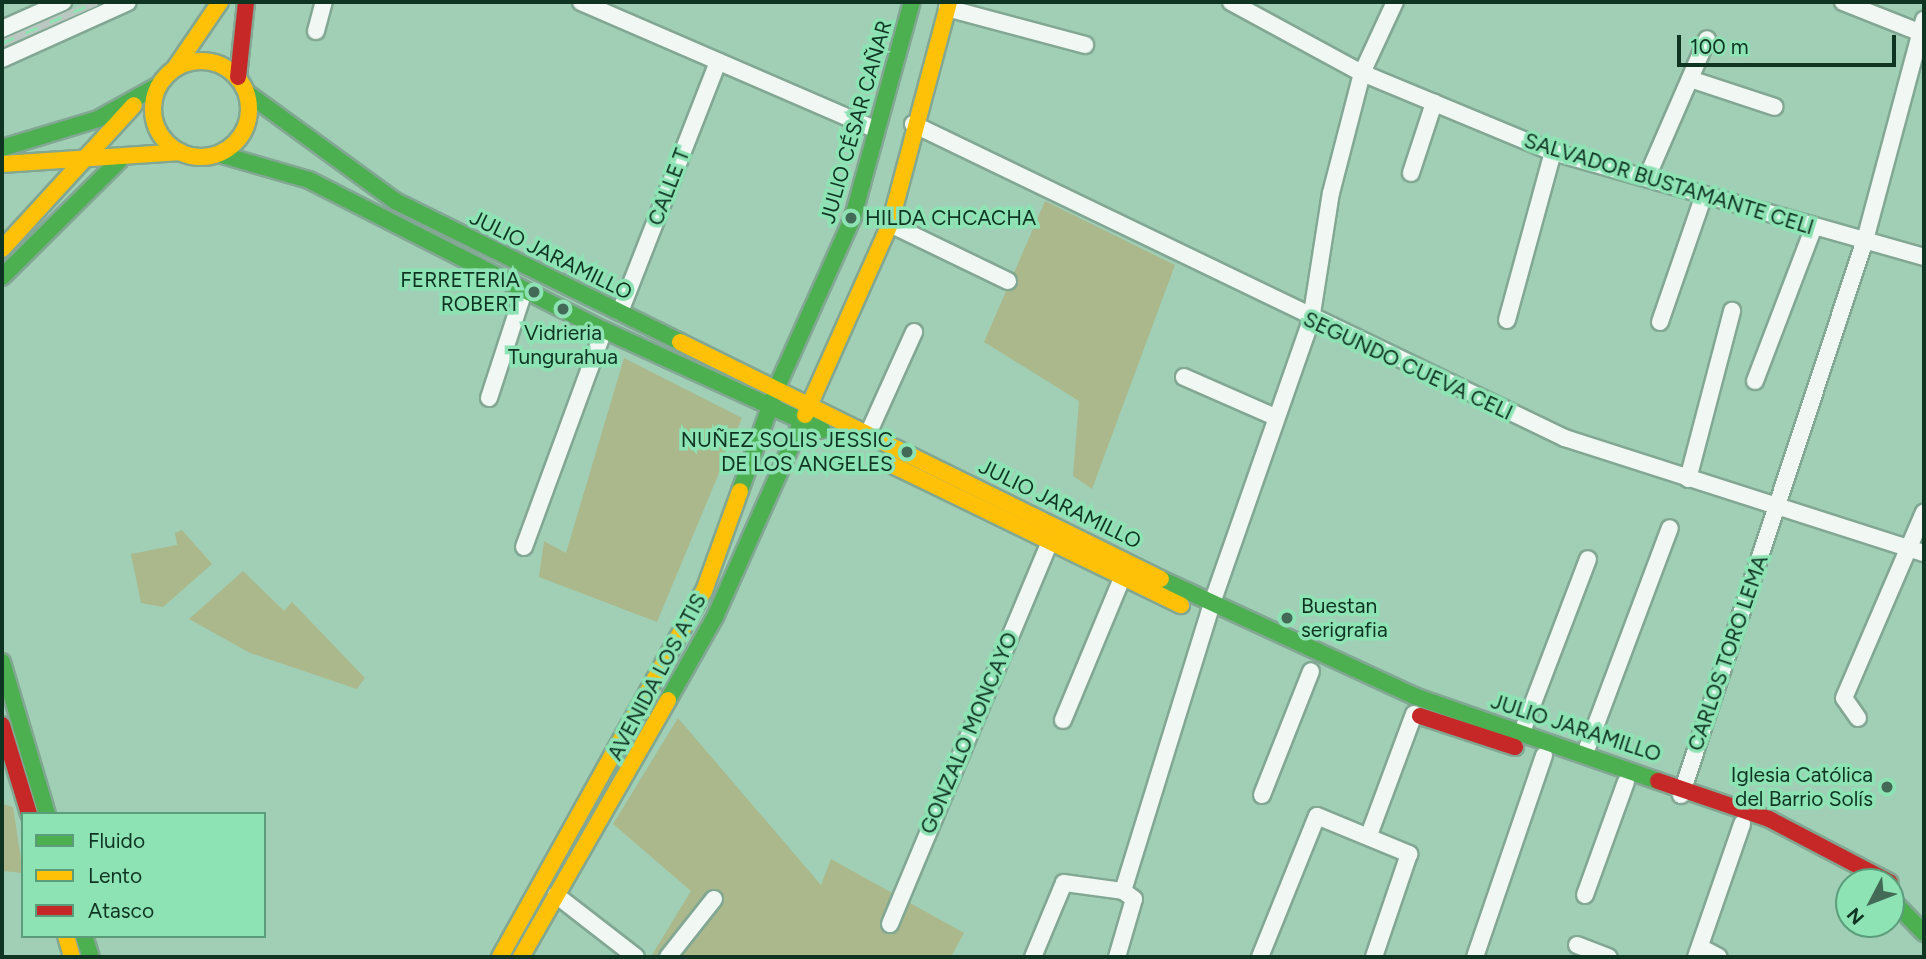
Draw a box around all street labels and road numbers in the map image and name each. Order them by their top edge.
street label: JULIO CÉSAR CAÑAR [815,18,897,226]
street label: SALVADOR BUSTAMANTE CELI [1521,128,1817,240]
street label: CALLE T [643,145,695,229]
street label: JULIO JARAMILLO [466,205,636,305]
street label: SEGUNDO CUEVA CELI [1299,306,1517,426]
street label: JULIO JARAMILLO [975,454,1145,554]
street label: CARLOS TORO LEMA [1683,552,1773,754]
street label: AVENIDA LOS ATIS [602,589,712,765]
street label: GONZALO MONCAYO [915,628,1023,838]
street label: JULIO JARAMILLO [1488,689,1664,767]

